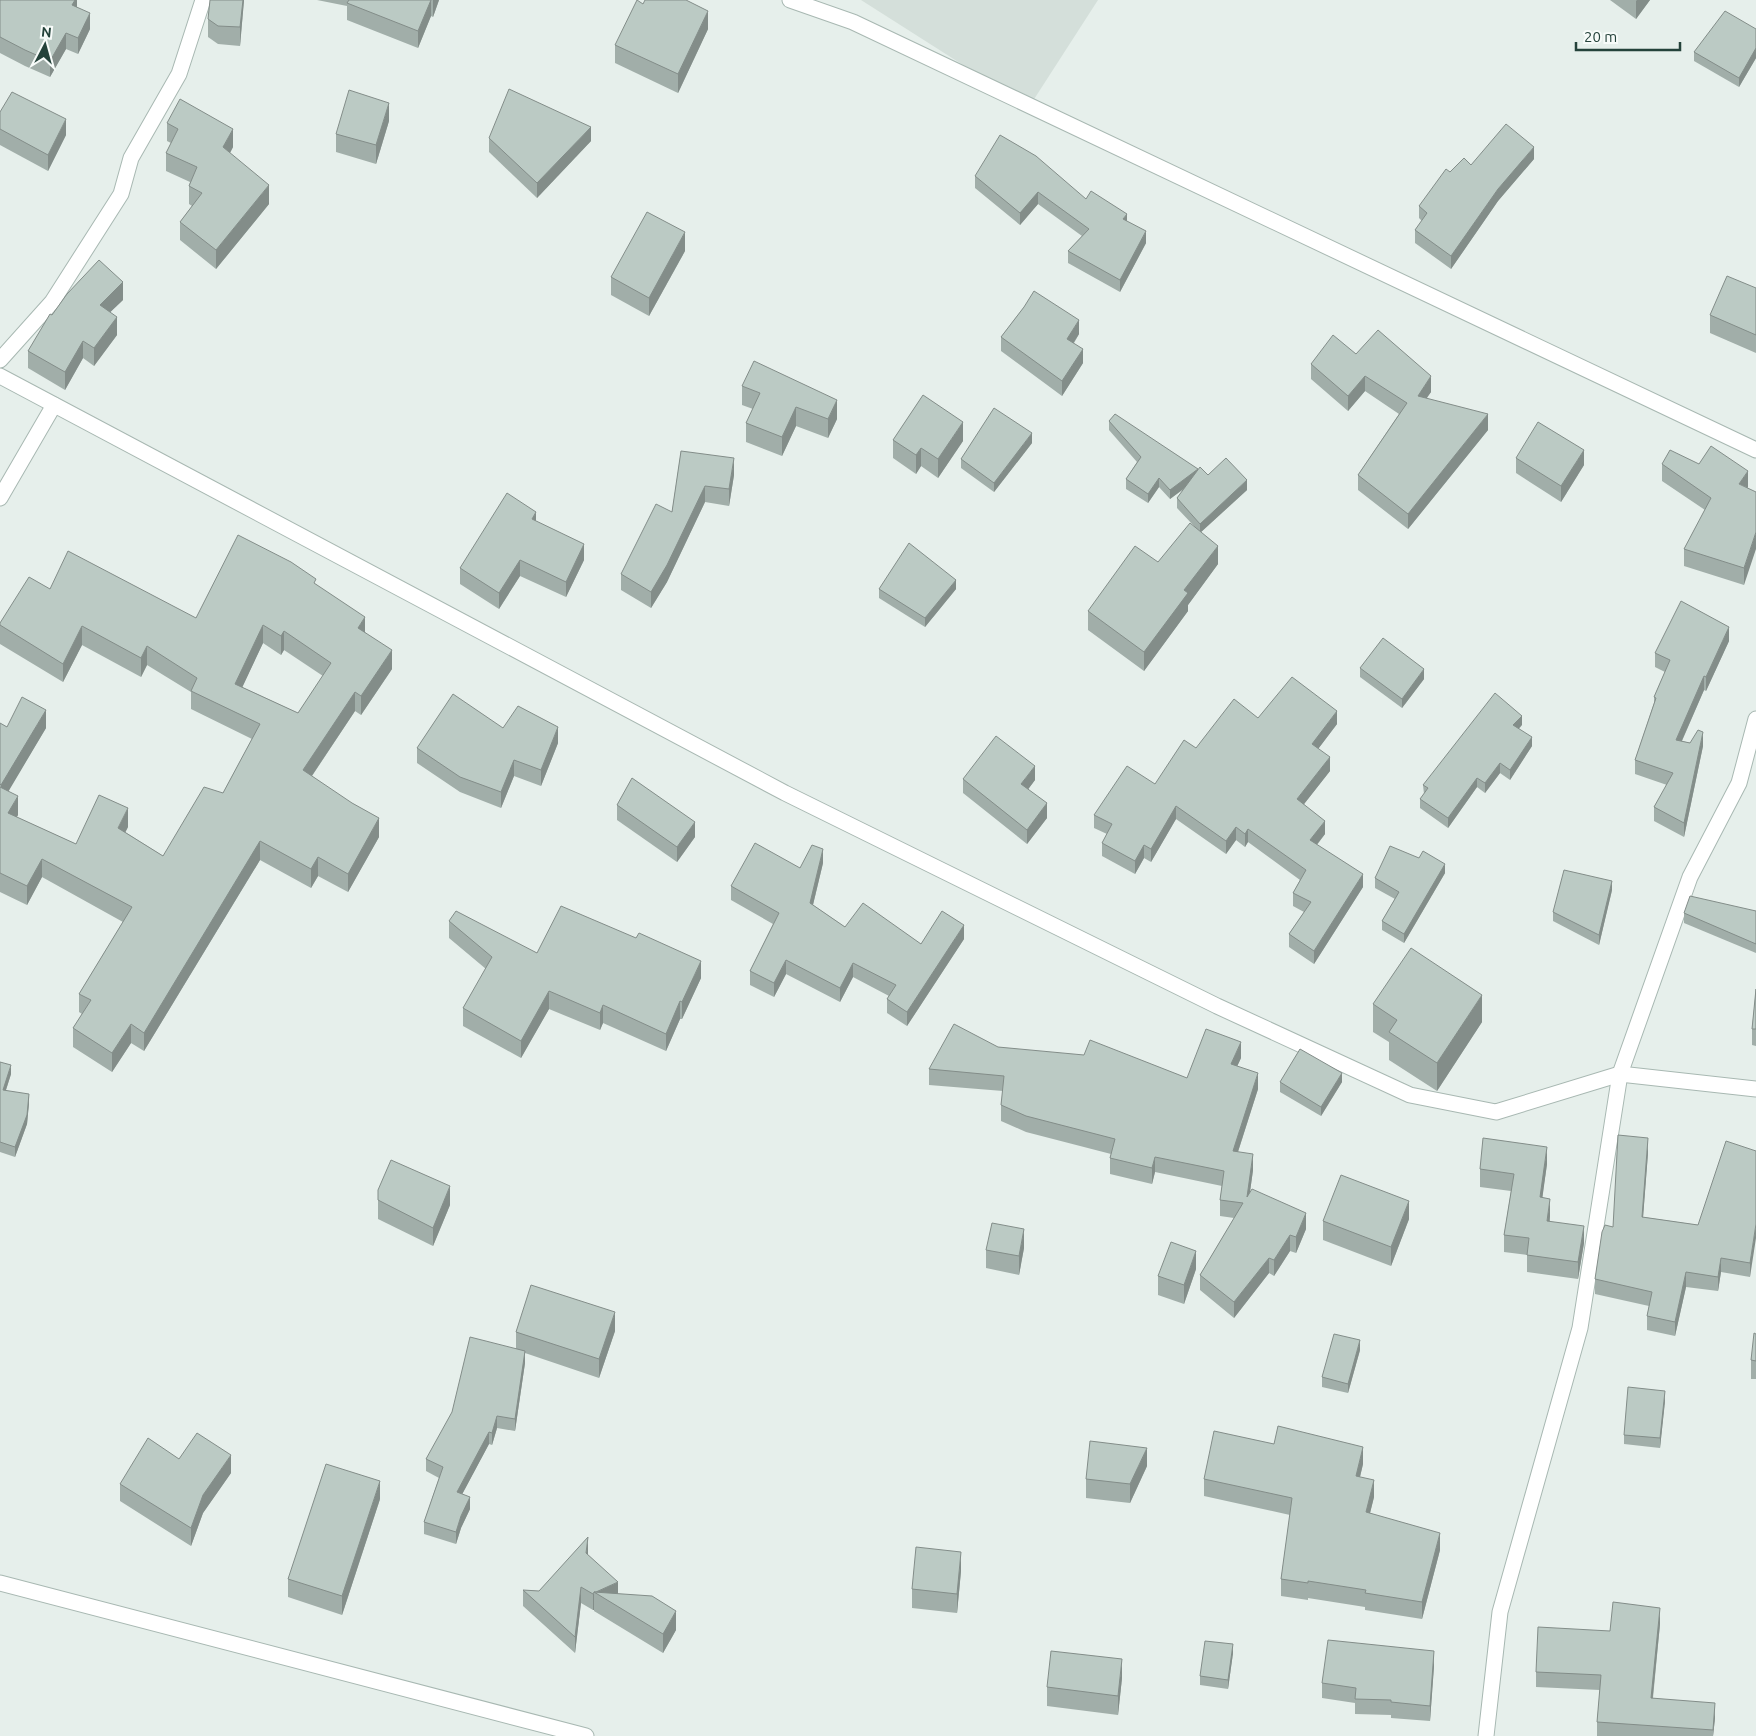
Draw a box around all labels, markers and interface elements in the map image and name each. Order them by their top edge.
north arrow [20,20,70,70]
scale bar [1576,20,1680,52]
text: N [40,24,52,41]
text: 20 m [1584,28,1617,45]

